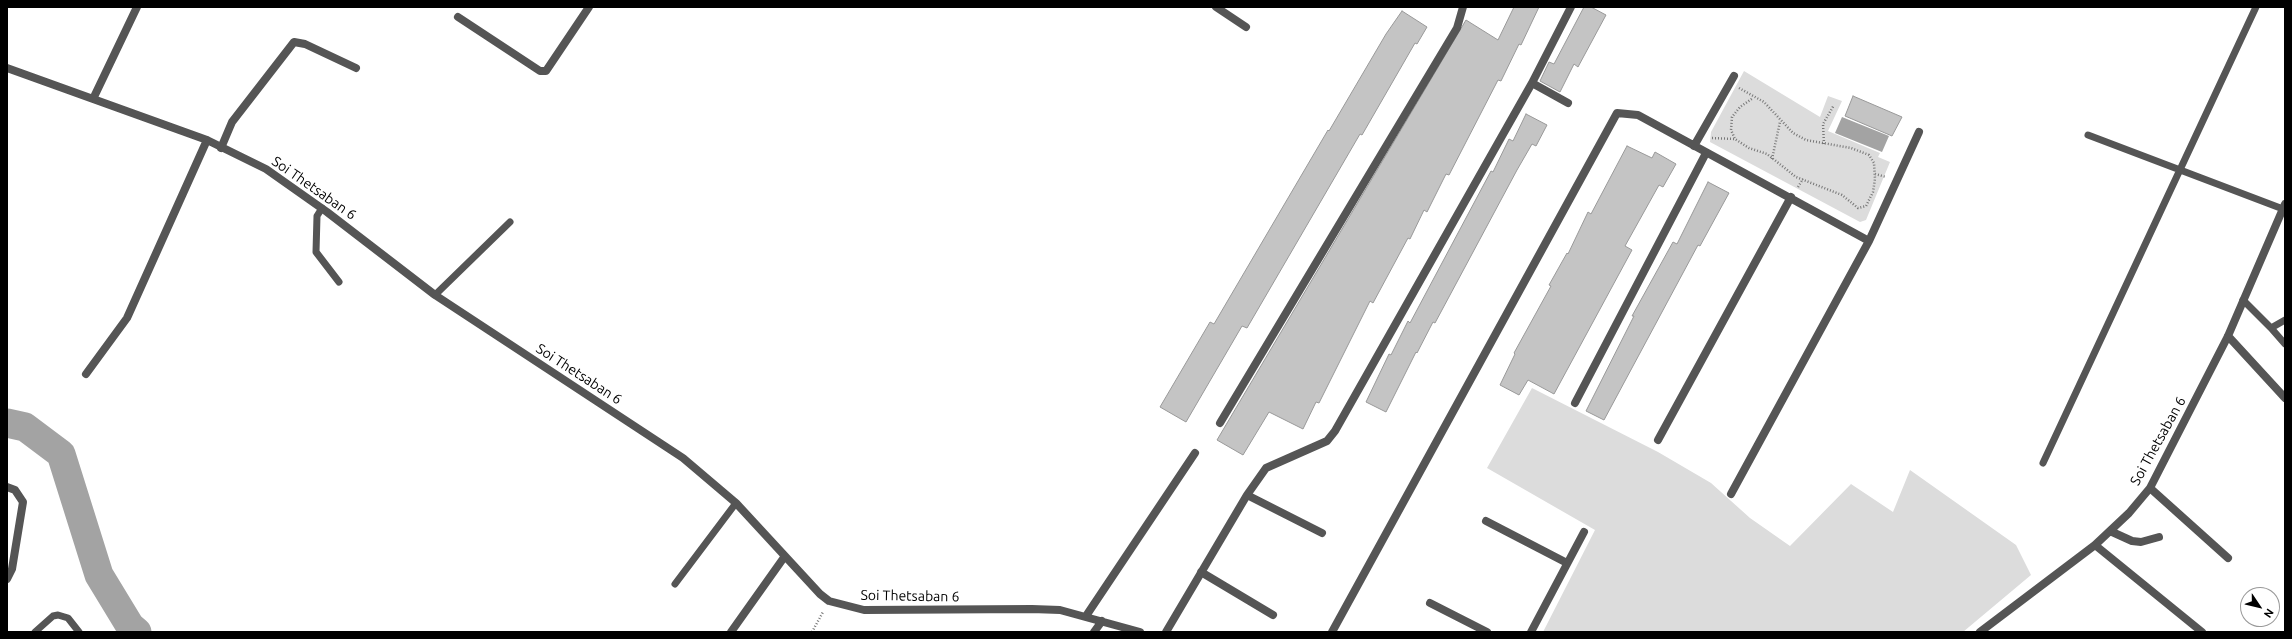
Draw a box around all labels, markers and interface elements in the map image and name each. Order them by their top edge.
street label: Soi Thetsaban 6 [269,153,359,223]
street label: Soi Thetsaban 6 [533,340,625,408]
street label: Soi Thetsaban 6 [2127,394,2189,488]
street label: Soi Thetsaban 6 [860,587,960,605]
north arrow [2240,587,2280,627]
text: N [2262,607,2276,620]

